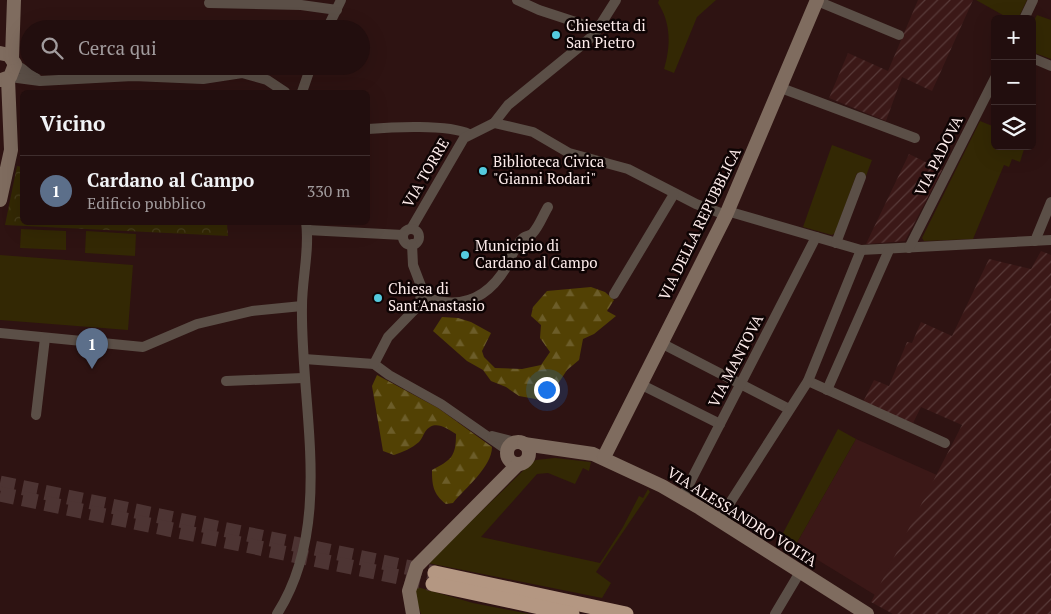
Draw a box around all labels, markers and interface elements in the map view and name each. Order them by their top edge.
place label: Chiesetta di San Pietro [566,15,646,52]
map controls [991,15,1036,150]
button: + [991,15,1036,60]
search box [20,20,370,75]
marker: Chiesetta di San Pietro [550,29,562,41]
icon: search [38,34,66,62]
text: Cerca qui [78,35,157,60]
button: − [991,60,1036,105]
button: layers [991,105,1036,150]
text: Vicino [40,109,106,137]
street label: VIA PADOVA [909,111,967,199]
street label: VIA TORRE [397,134,453,211]
street label: VIA DELLA REPUBBLICA [653,143,745,303]
place label: Biblioteca Civica "Gianni Rodari" [493,151,605,188]
marker: Biblioteca Civica "Gianni Rodari" [477,165,489,177]
text: Cardano al Campo [87,167,254,192]
text: 1 [51,180,61,202]
text: 330 m [307,180,350,202]
text: Edificio pubblico [87,192,206,214]
place label: Municipio di Cardano al Campo [475,235,597,272]
marker: Municipio di Cardano al Campo [459,249,471,261]
place label: Chiesa di Sant'Anastasio [388,278,485,315]
marker: Chiesa di Sant'Anastasio [372,292,384,304]
street label: VIA MANTOVA [703,310,767,410]
pin: 1 [76,328,108,369]
your location [534,377,560,403]
street label: VIA ALESSANDRO VOLTA [664,462,822,571]

